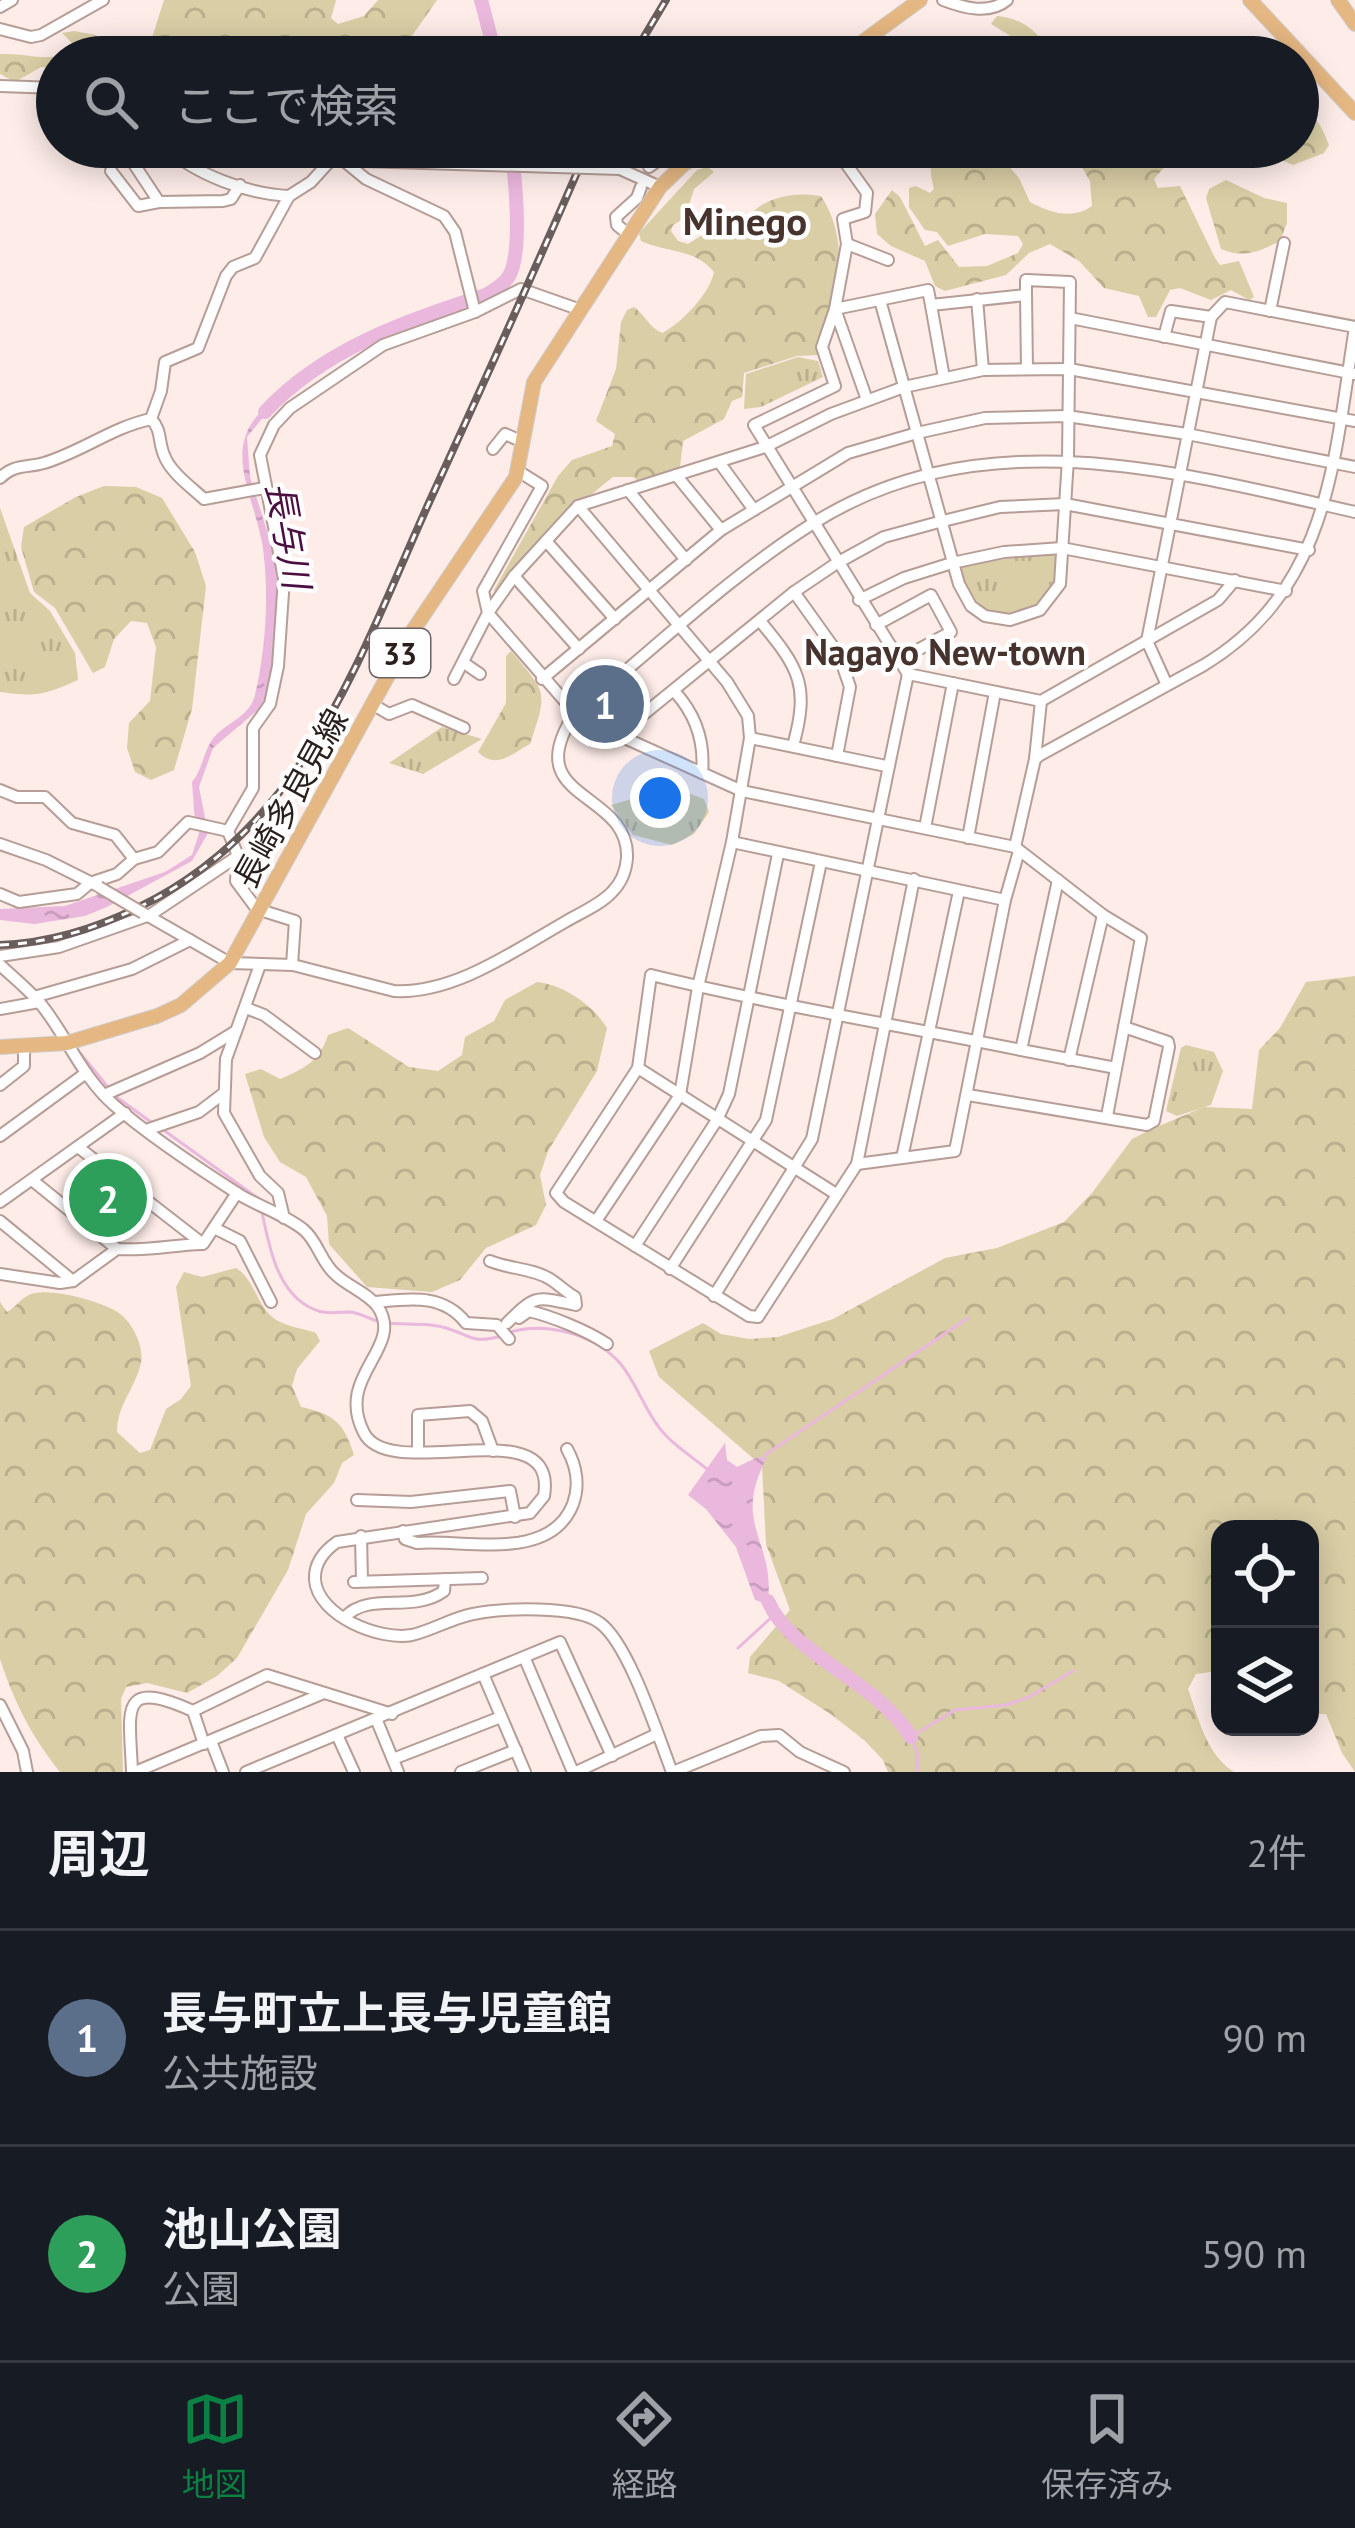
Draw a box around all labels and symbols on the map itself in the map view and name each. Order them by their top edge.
district label: Minego [683,195,807,246]
water label: 長与川 [256,478,322,596]
district label: Nagayo New-town [804,628,1086,675]
road number: 33 [370,629,430,677]
pin: 1 [566,659,644,749]
street label: 長崎多良見線 [223,701,357,895]
your location [630,768,690,828]
pin: 2 [69,1153,147,1243]

